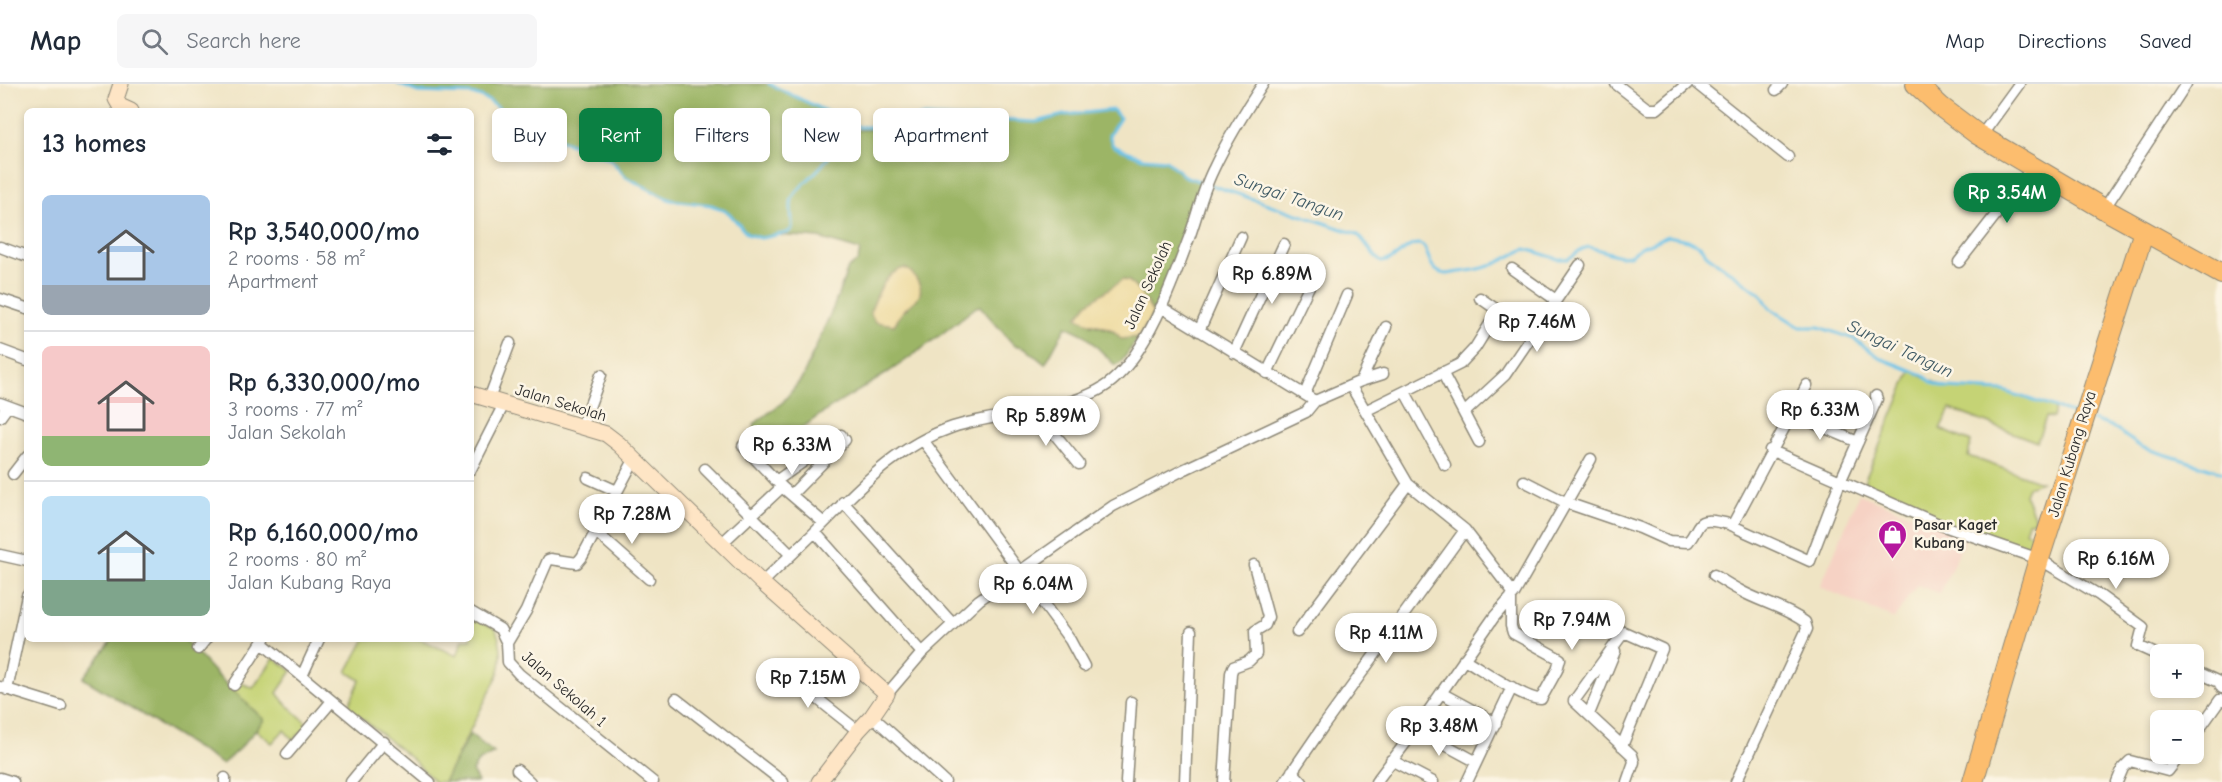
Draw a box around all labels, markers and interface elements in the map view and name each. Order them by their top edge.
search box [117,14,537,68]
text: Map [30,25,81,57]
icon: search [138,25,171,58]
text: Search here [186,28,301,54]
text: Map [1945,29,1985,53]
text: Directions [2018,29,2107,53]
text: Saved [2140,29,2192,53]
chip: Buy [492,108,567,162]
chip: Rent [579,108,662,162]
chip: Filters [674,108,770,162]
chip: New [782,108,861,162]
chip: Apartment [873,108,1009,162]
icon: filters [423,128,456,161]
text: 13 homes [42,129,146,159]
water label: Sungai Tangun [1232,169,1346,225]
pin: Rp 3.54M [1945,173,2069,224]
text: Rp 3.54M [1968,181,2046,204]
text: Rp 3,540,000/mo [228,217,420,247]
icon: home [90,219,162,291]
street label: Jalan Sekolah [1121,238,1175,332]
text: 2 rooms · 58 m² [228,247,365,270]
pin: Rp 6.89M [1210,254,1334,305]
text: Rp 6.89M [1232,262,1312,285]
text: Apartment [228,270,318,293]
pin: Rp 7.46M [1475,302,1599,353]
text: Rp 7.46M [1498,310,1576,333]
water label: Sungai Tangun [1844,315,1956,383]
text: Rp 6,330,000/mo [228,368,420,398]
icon: home [90,370,162,442]
street label: Jalan Sekolah [513,381,609,425]
street label: Jalan Kubang Raya [2044,389,2100,519]
pin: Rp 6.33M [1758,390,1882,441]
pin: Rp 5.89M [984,396,1108,447]
text: 3 rooms · 77 m² [228,398,362,421]
text: Rp 6.33M [1780,398,1860,421]
text: Rp 5.89M [1006,404,1086,427]
text: Jalan Sekolah [228,421,346,444]
pin: Rp 6.33M [730,425,854,476]
text: Rp 6.33M [752,433,832,456]
pin: Rp 7.28M [570,494,694,545]
text: Rp 7.28M [593,502,671,525]
place label: Pasar Kaget Kubang [1914,516,1998,552]
text: Rp 6,160,000/mo [228,518,418,548]
shop icon: Pasar Kaget Kubang [1877,518,1909,560]
icon: home [90,520,162,592]
pin: Rp 6.16M [2054,539,2178,590]
text: Rp 6.16M [2077,547,2155,570]
text: 2 rooms · 80 m² [228,548,366,571]
pin: Rp 6.04M [971,564,1095,615]
text: Jalan Kubang Raya [228,571,392,594]
text: Rp 6.04M [993,572,1073,595]
pin: Rp 7.94M [1510,600,1634,651]
text: Rp 7.94M [1533,608,1611,631]
pin: Rp 4.11M [1324,613,1448,664]
text: Rp 4.11M [1349,621,1423,644]
map controls [2150,644,2204,764]
button: + [2150,644,2204,698]
street label: Jalan Sekolah 1 [518,647,610,731]
pin: Rp 7.15M [746,658,870,709]
text: Rp 7.15M [770,666,846,689]
pin: Rp 3.48M [1377,706,1501,757]
button: − [2150,710,2204,764]
text: Rp 3.48M [1400,714,1478,737]

